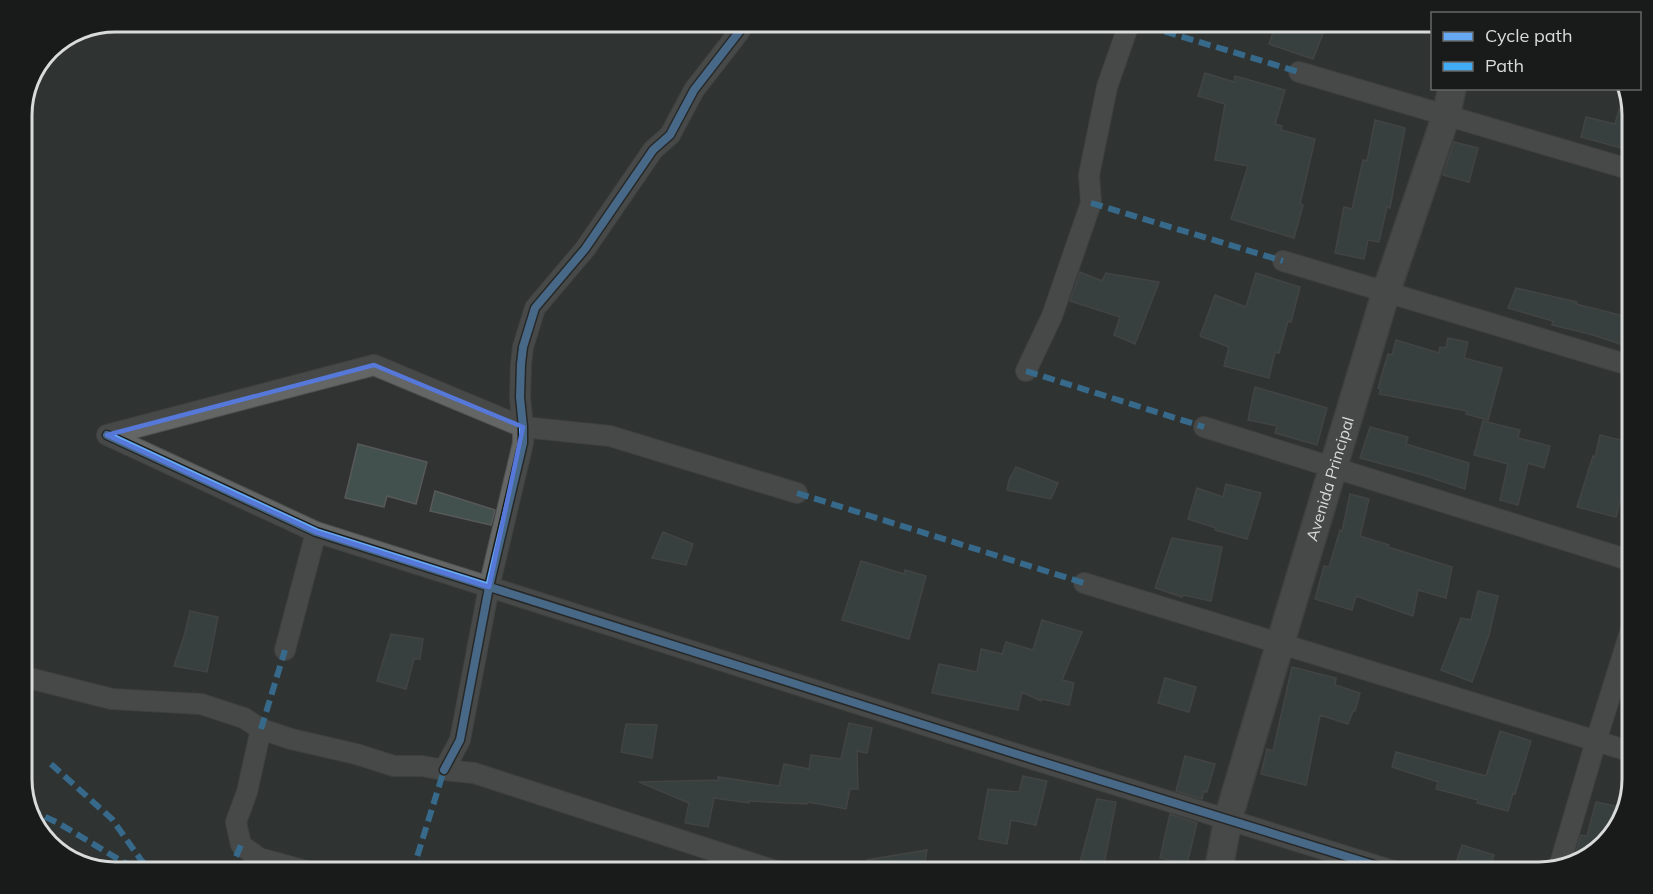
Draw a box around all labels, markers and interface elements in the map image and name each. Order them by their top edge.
legend [1431,12,1641,90]
text: Cycle path [1485,24,1572,47]
text: Path [1485,54,1524,77]
street label: Avenida Principal [1302,414,1358,544]

